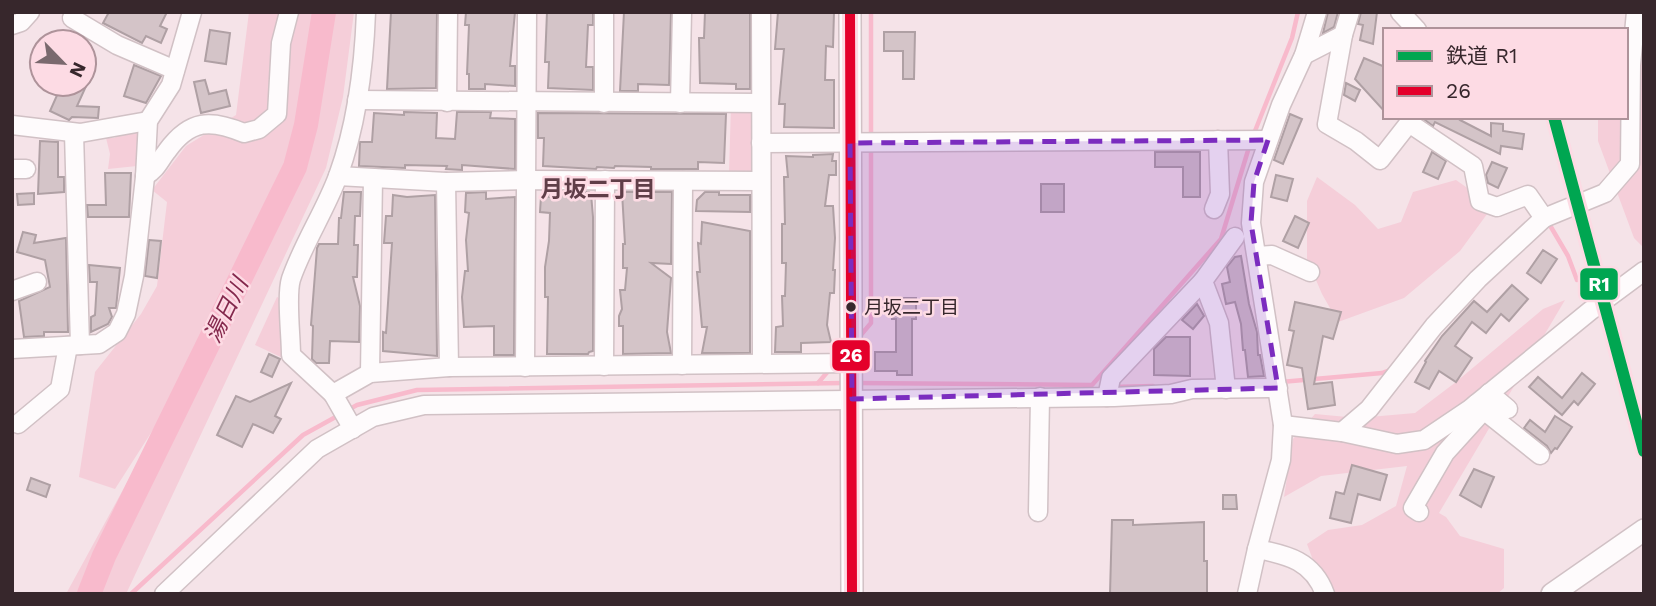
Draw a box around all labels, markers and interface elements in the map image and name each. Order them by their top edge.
north arrow [28,28,98,98]
legend [1383,28,1628,119]
text: 鉄道 R1 [1446,43,1517,68]
text: N [65,59,91,81]
text: 26 [1446,78,1471,103]
district label: 月坂二丁目 [541,176,656,203]
line badge: R1 [1579,267,1619,301]
water label: 湯日川 [199,271,255,347]
text: R1 [1588,273,1610,296]
place label: 月坂二丁目 [864,296,959,319]
marker: 月坂二丁目 [844,300,858,314]
line badge: 26 [831,339,871,372]
text: 26 [839,344,863,367]

